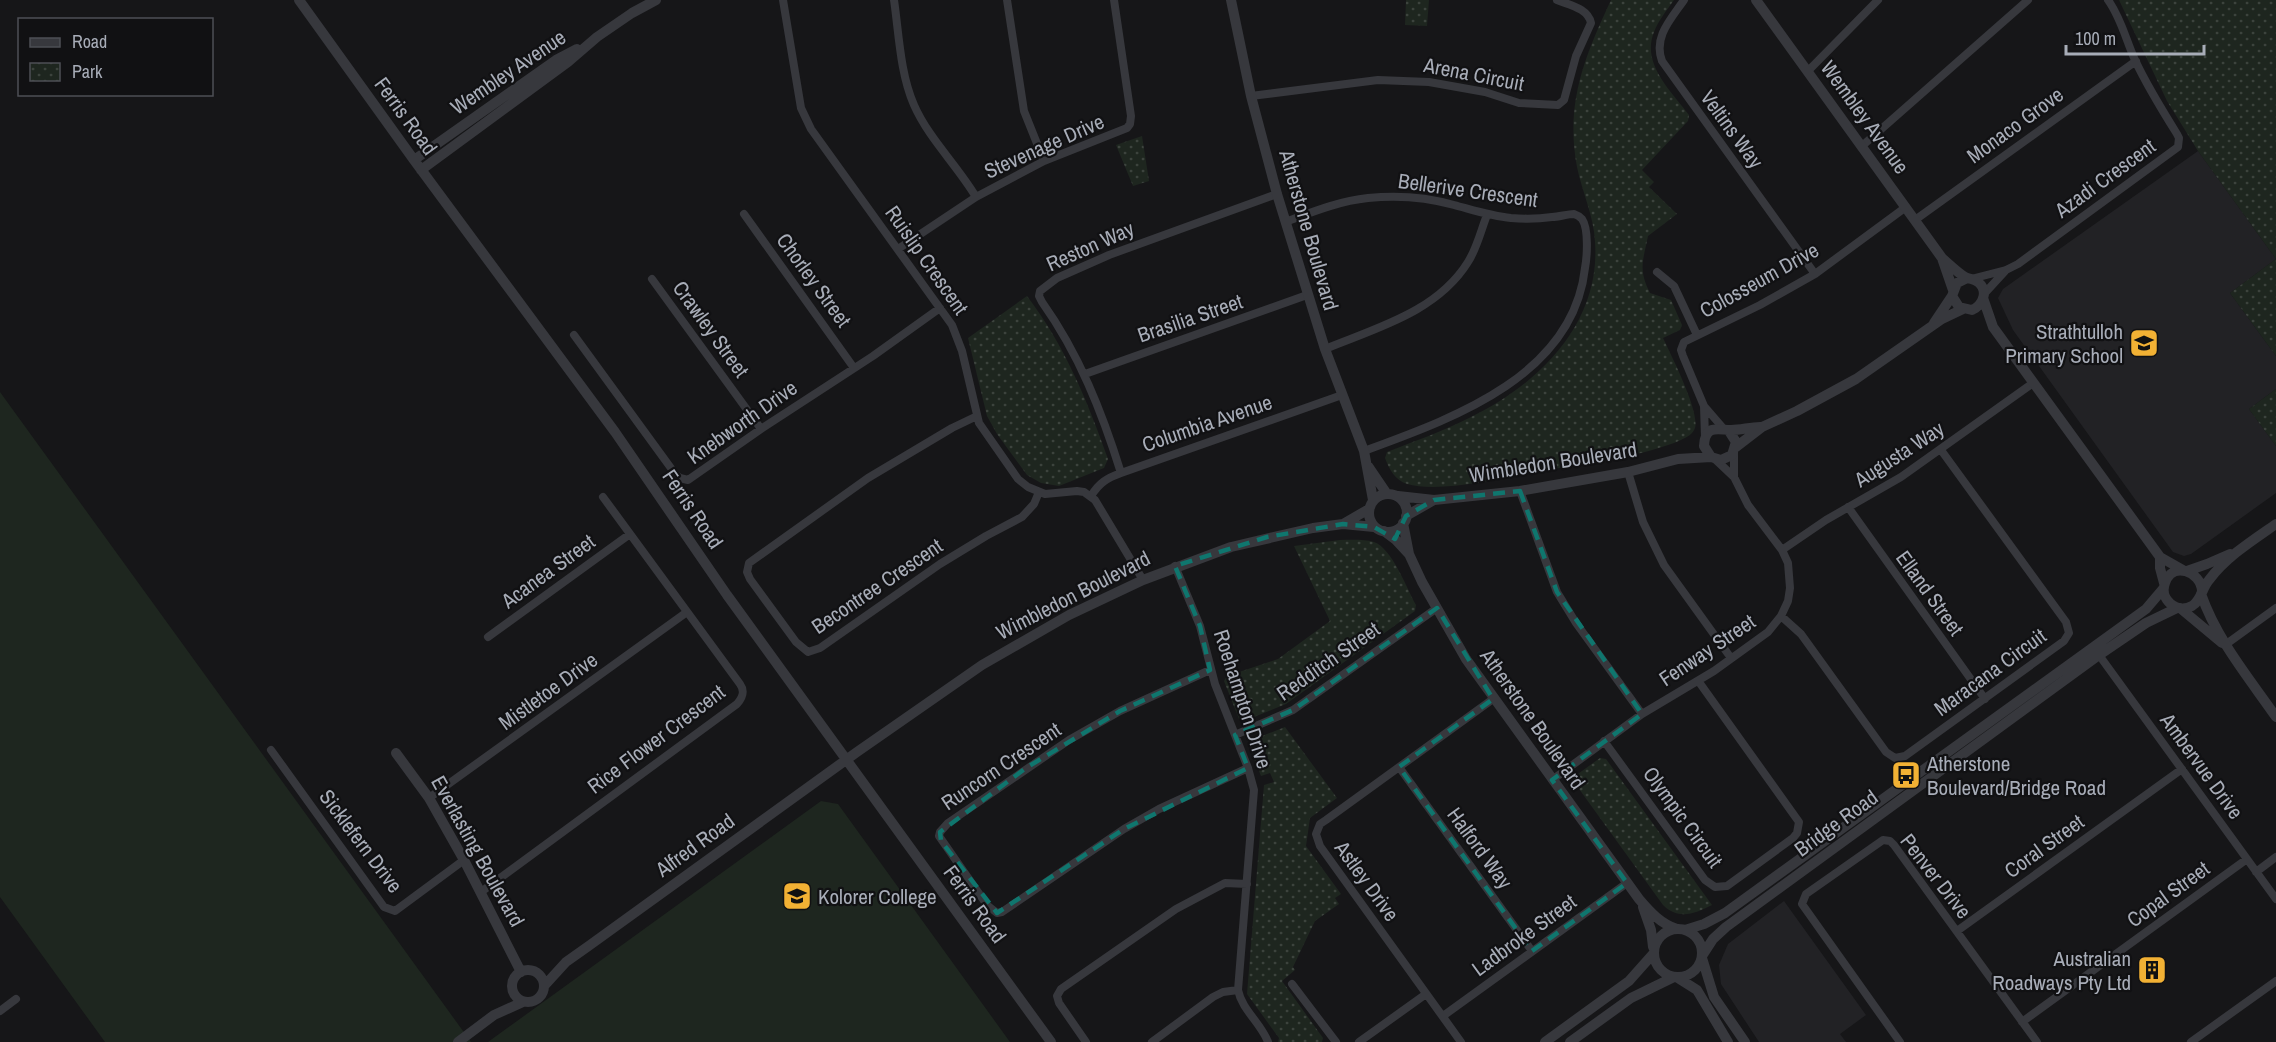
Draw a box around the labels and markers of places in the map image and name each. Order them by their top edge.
place label: Strathtulloh Primary School [2005,317,2123,370]
school or university icon: Strathtulloh Primary School [2128,327,2160,359]
place label: Atherstone Boulevard/Bridge Road [1926,749,2106,802]
bus stop icon: Atherstone Boulevard/Bridge Road [1890,759,1922,791]
school or university icon: Kolorer College [781,880,813,912]
place label: Kolorer College [818,882,937,911]
place label: Australian Roadways Pty Ltd [1992,944,2131,997]
building icon: Australian Roadways Pty Ltd [2136,954,2168,986]

